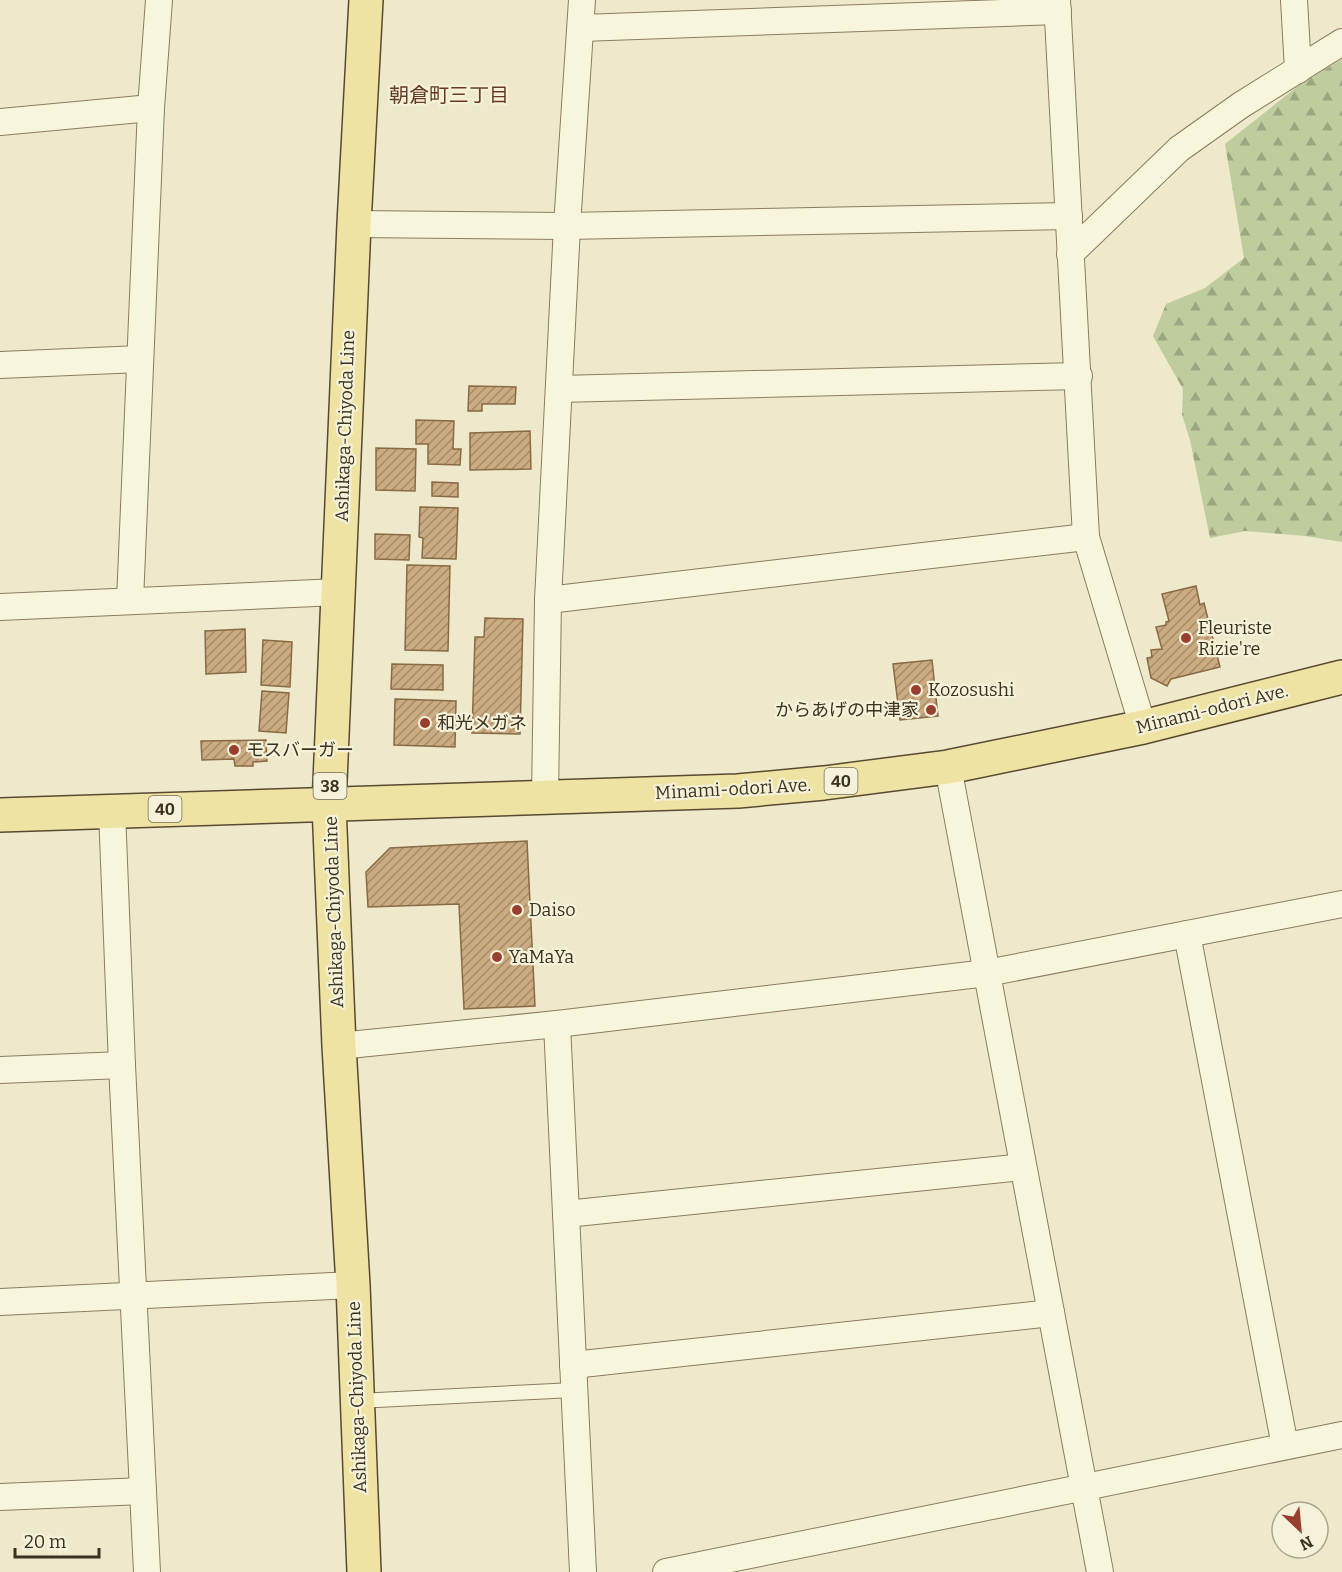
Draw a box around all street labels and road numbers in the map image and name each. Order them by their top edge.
street label: Ashikaga-Chiyoda Line [331,330,359,522]
street label: Minami-odori Ave. [1134,679,1290,739]
road number: 40 [824,768,858,794]
road number: 38 [314,773,346,799]
street label: Minami-odori Ave. [654,774,812,804]
road number: 40 [148,796,182,822]
street label: Ashikaga-Chiyoda Line [320,816,348,1008]
street label: Ashikaga-Chiyoda Line [343,1301,371,1493]

